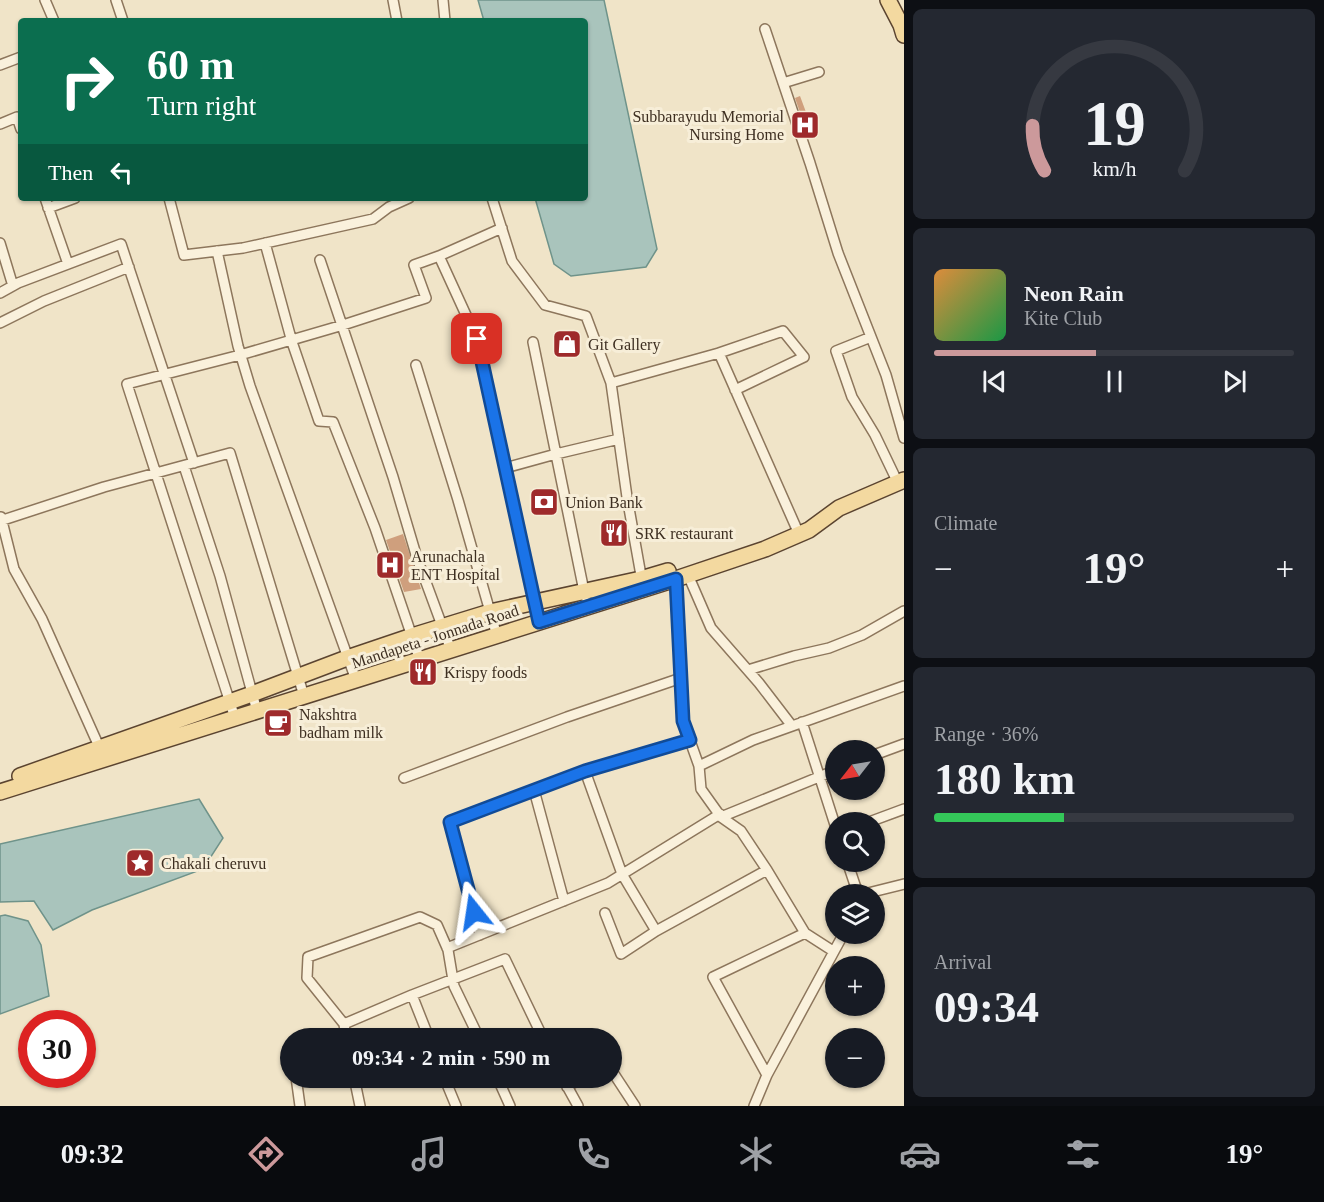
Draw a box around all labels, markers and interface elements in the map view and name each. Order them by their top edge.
icon: right [48,42,126,120]
text: 60 m [147,42,235,88]
text: 19 [1083,89,1145,158]
text: Turn right [147,91,256,121]
place label: Subbarayudu Memorial Nursing Home [632,108,785,144]
hospital icon: Subbarayudu Memorial Nursing Home [789,109,821,141]
icon: left [105,156,138,189]
text: km/h [1092,158,1136,182]
text: Then [48,160,93,185]
text: Neon Rain [1024,281,1124,306]
text: Kite Club [1024,307,1102,329]
pin [451,313,502,364]
icon: arrive [460,322,493,355]
shop icon: Git Gallery [551,328,583,360]
place label: Git Gallery [588,336,660,354]
icon: previous [978,365,1011,398]
icon: pause [1098,365,1131,398]
icon: next [1218,365,1251,398]
bank icon: Union Bank [528,486,560,518]
place label: Union Bank [565,494,643,511]
text: Climate [934,512,997,534]
restaurant icon: SRK restaurant [598,517,630,549]
place label: SRK restaurant [635,525,734,542]
text: 19° [1083,543,1146,593]
place label: Arunachala ENT Hospital [411,548,501,584]
hospital icon: Arunachala ENT Hospital [374,549,406,581]
text: − [934,551,953,587]
text: + [1275,551,1294,587]
street label: Mandapeta - Jonnada Road [349,601,521,672]
restaurant icon: Krispy foods [407,656,439,688]
place label: Krispy foods [444,664,527,682]
place label: Nakshtra badham milk [299,706,383,741]
cafe icon: Nakshtra badham milk [262,707,294,739]
text: Range · 36% [934,723,1038,745]
north arrow [825,740,885,800]
map controls [825,740,885,1088]
text: 180 km [934,754,1075,804]
button: search [825,812,885,872]
place icon: Chakali cheruvu [124,847,156,879]
place label: Chakali cheruvu [161,855,266,872]
position arrow [442,880,506,944]
button: layers [825,884,885,944]
text: Arrival [934,951,992,973]
button: + [825,956,885,1016]
text: 09:34 [934,982,1039,1032]
speed limit sign: 30 [18,1010,96,1088]
button: − [825,1028,885,1088]
text: 09:34 · 2 min · 590 m [352,1045,550,1070]
icon: directions [245,1133,287,1175]
icon: music [408,1133,450,1175]
icon: phone [572,1133,614,1175]
icon: climate [735,1133,777,1175]
icon: car [899,1133,941,1175]
icon: filters [1062,1133,1104,1175]
text: 09:32 [61,1139,124,1169]
text: 19° [1225,1139,1263,1169]

